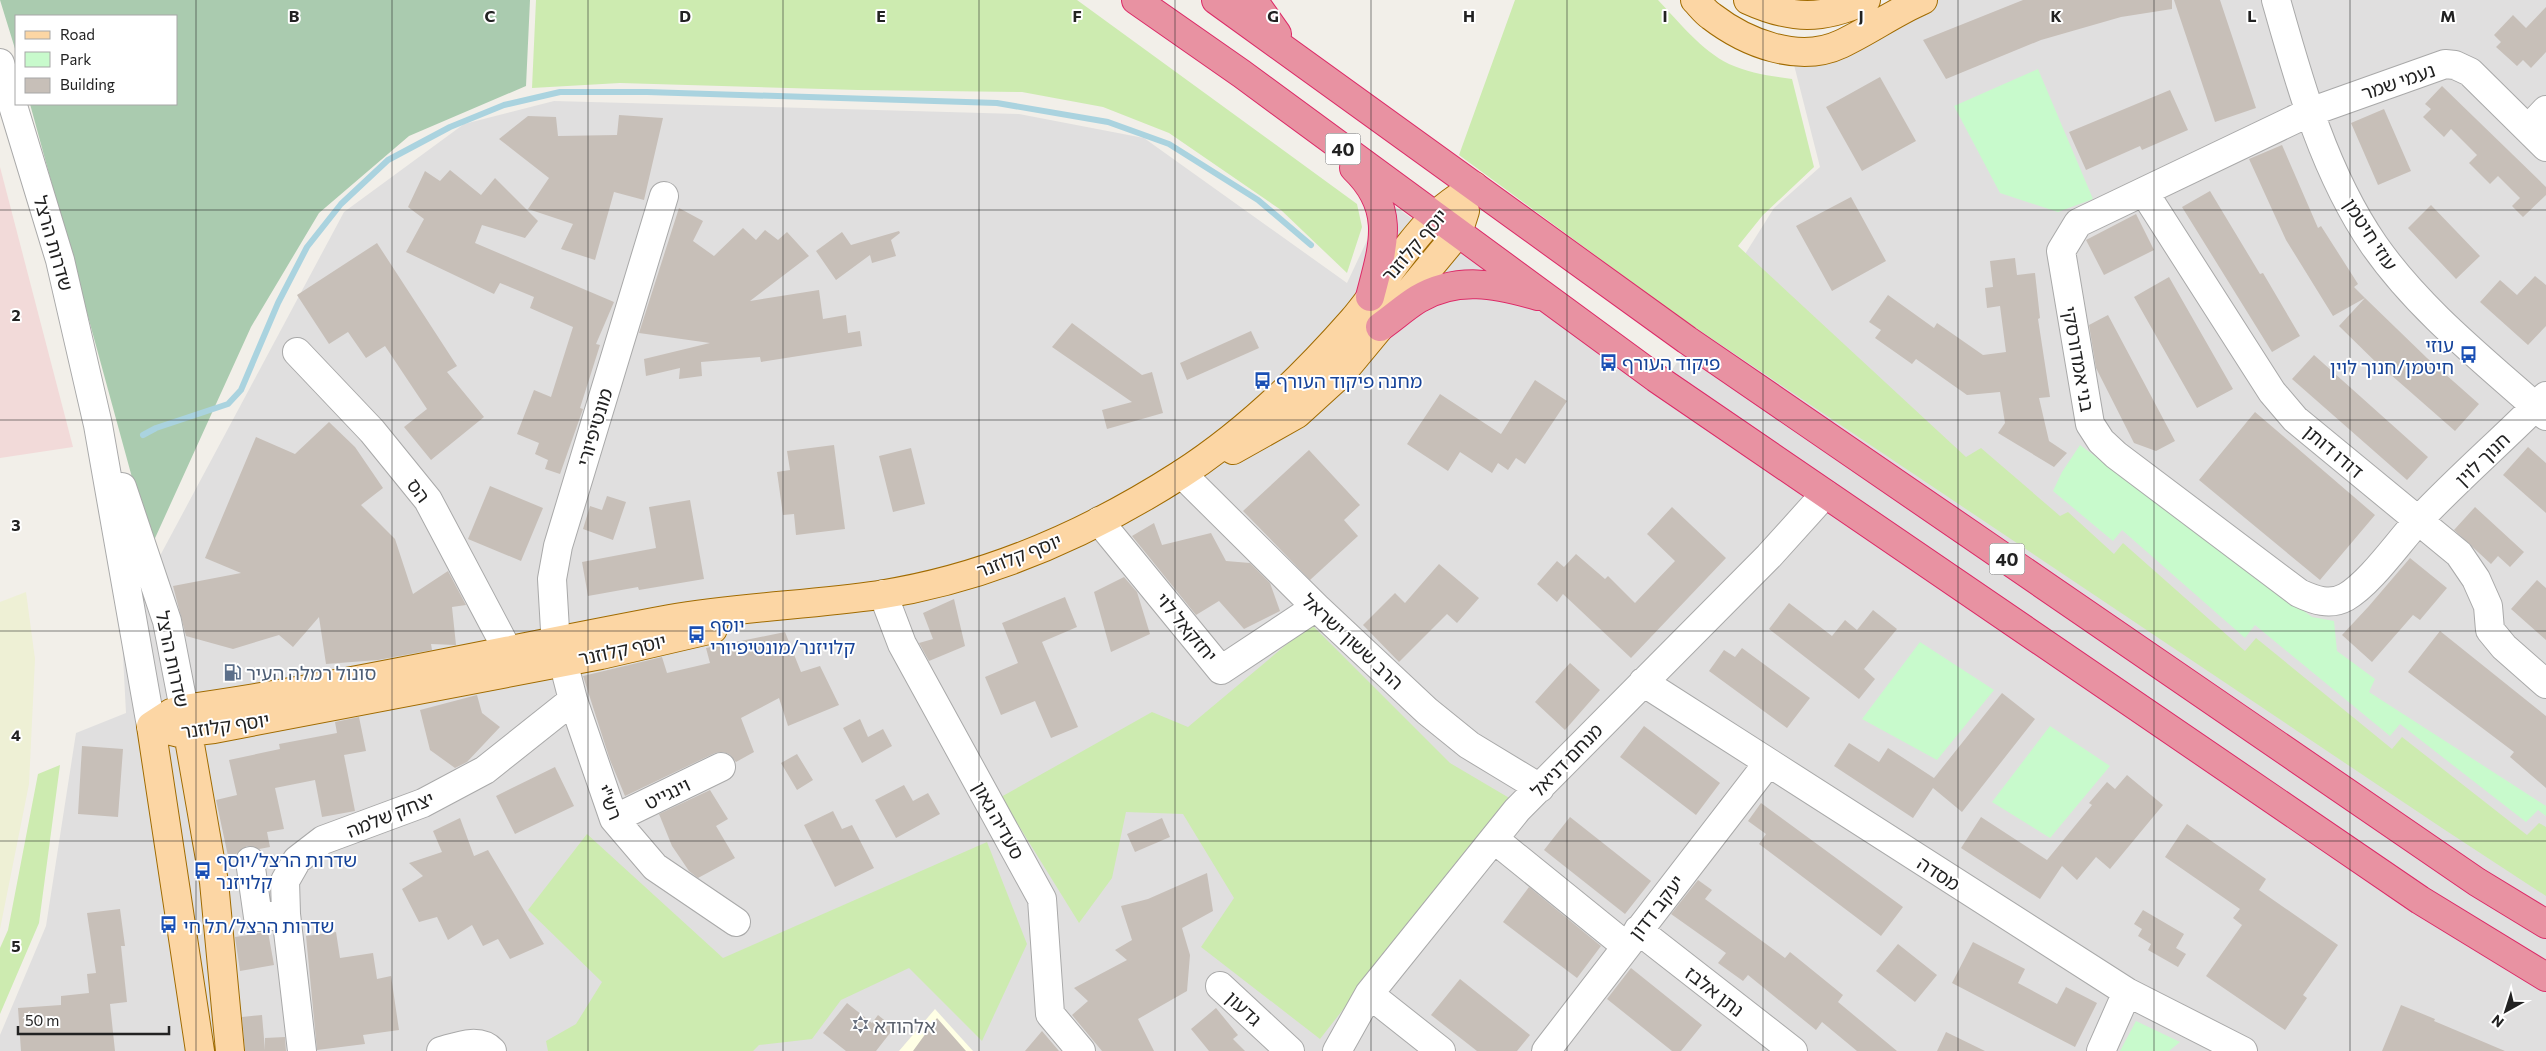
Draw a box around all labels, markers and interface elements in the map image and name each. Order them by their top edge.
text: B [289,6,300,25]
text: C [485,6,496,25]
text: D [679,6,691,25]
text: E [876,6,886,25]
text: F [1072,6,1082,25]
text: G [1267,6,1279,25]
text: H [1463,6,1475,25]
text: I [1662,6,1668,25]
text: J [1858,6,1864,25]
text: K [2050,6,2062,25]
text: L [2247,6,2257,25]
text: M [2440,6,2456,25]
legend [15,15,178,105]
text: Road [60,25,95,43]
text: Park [60,50,91,68]
street label: נעמי שמר [2358,58,2438,104]
text: Building [60,75,115,93]
road number: 40 [1326,134,1360,164]
street label: שדרות הרצל [29,193,79,293]
street label: עוזי חיטמן [2339,194,2403,274]
street label: יוסף קלוזנר [1376,204,1452,286]
street label: בני אמדורסקי [2058,304,2100,414]
text: 2 [11,305,21,324]
place label: עוזי חיטמן/חנוך לוין [2330,333,2454,378]
bus stop icon: עוזי חיטמן/חנוך לוין [2458,345,2478,365]
place label: פיקוד העורף [1622,351,1720,374]
bus stop icon: פיקוד העורף [1598,352,1618,372]
place label: מחנה פיקוד העורף [1276,369,1422,392]
bus stop icon: מחנה פיקוד העורף [1252,370,1272,390]
street label: מונטיפיורי [571,385,617,469]
street label: דודו דותן [2299,419,2369,483]
street label: חנוך לוין [2450,427,2514,491]
street label: הס [403,473,435,507]
text: 3 [11,515,21,534]
street label: יוסף קלוזנר [973,528,1065,582]
road number: 40 [1990,544,2024,574]
street label: יחזקאל לוי [1152,588,1222,666]
street label: הרב ששון ישראל [1298,588,1408,694]
street label: שדרות הרצל [152,609,194,709]
place label: יוסף קלויזנר/מונטיפיורי [710,613,856,658]
bus stop icon: יוסף קלויזנר/מונטיפיורי [686,625,706,645]
street label: יוסף קלוזנר [576,628,668,670]
place label: סונול רמלה העיר [246,661,377,684]
fuel station icon: סונול רמלה העיר [222,662,242,682]
street label: יוסף קלוזנר [179,707,271,743]
street label: מנחם דניאל [1525,718,1607,802]
text: 4 [11,725,21,744]
street label: וינגייט [640,772,694,814]
street label: סעדיה גאון [968,777,1030,863]
street label: רש"י [592,781,628,823]
street label: יצחק שלמה [343,786,437,842]
place label: שדרות הרצל/יוסף קלויזנר [216,848,357,893]
street label: מסדה [1913,851,1965,895]
bus stop icon: שדרות הרצל/יוסף קלויזנר [192,860,212,880]
street label: יעקב דדון [1624,870,1688,944]
place label: שדרות הרצל/תל חי [183,914,334,937]
bus stop icon: שדרות הרצל/תל חי [159,915,179,935]
text: 5 [11,936,21,955]
street label: נתן אלבז [1681,961,1749,1021]
street label: גדעון [1221,986,1267,1030]
north arrow [2481,986,2531,1036]
scale bar [18,1004,169,1036]
text: 50 m [25,1011,59,1029]
text: N [2488,1012,2507,1031]
place label: אלהודא [874,1014,936,1037]
synagogue icon: אלהודא [850,1015,870,1035]

